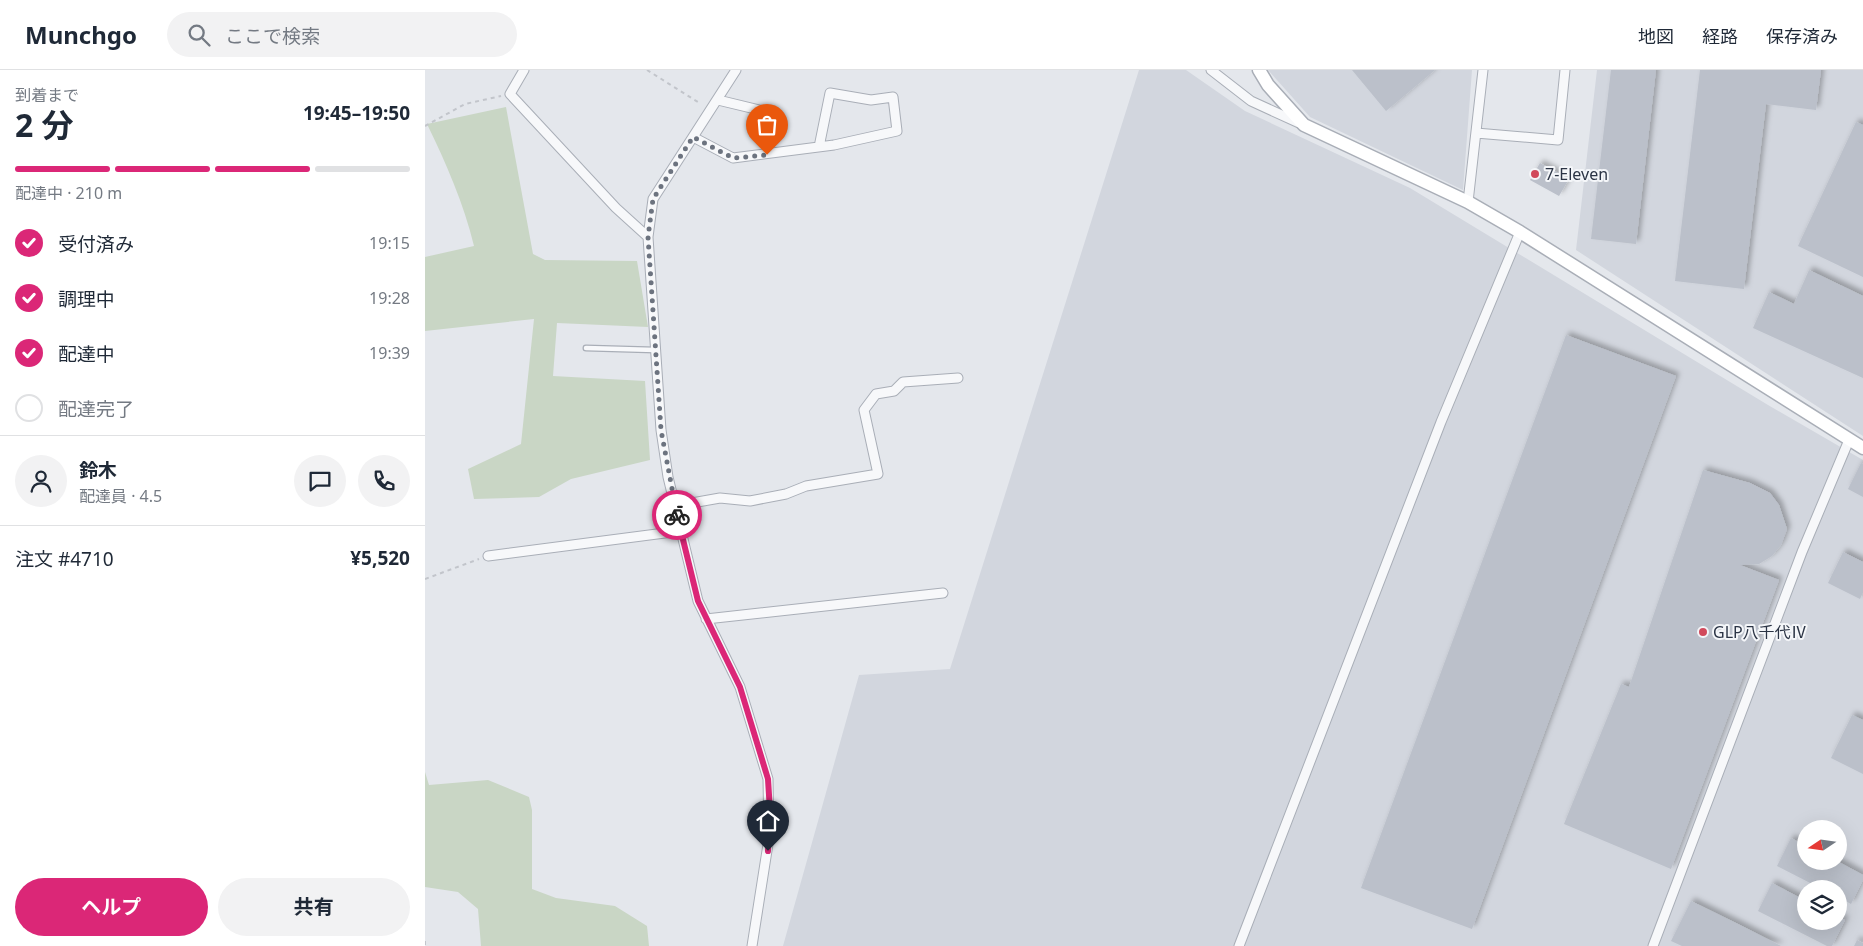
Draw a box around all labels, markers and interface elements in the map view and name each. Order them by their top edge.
search box [167,12,517,57]
text: Munchgo [25,18,137,51]
icon: search [185,21,213,49]
text: ここで検索 [225,23,320,49]
text: 地図 [1638,24,1674,48]
text: 経路 [1702,24,1738,48]
text: 保存済み [1766,24,1838,48]
text: 到着まで [15,84,79,106]
text: 19:45–19:50 [303,100,410,126]
text: 2 分 [15,103,74,146]
pin [746,104,788,155]
icon: bag [753,111,781,139]
place label: 7-Eleven [1545,163,1608,185]
marker: 7-Eleven [1529,168,1541,180]
text: 配達中 · 210 m [15,182,122,204]
icon: check [15,229,43,257]
text: 受付済み [58,231,134,257]
text: 19:15 [369,232,410,254]
icon: check [15,284,43,312]
text: 調理中 [58,286,115,312]
text: 19:28 [369,287,410,309]
icon: check [15,339,43,367]
text: 配達中 [58,341,115,367]
text: 19:39 [369,342,410,364]
text: 配達完了 [58,396,134,422]
button: person [15,455,67,507]
button: chat [294,455,346,507]
button: phone [358,455,410,507]
text: 鈴木 [79,457,117,483]
text: 配達員 · 4.5 [79,485,162,507]
courier [652,490,702,540]
icon: bike [663,501,691,529]
text: ¥5,520 [350,545,410,571]
text: 注文 #4710 [15,546,114,572]
place label: GLP八千代Ⅳ [1713,621,1807,643]
marker: GLP八千代Ⅳ [1697,626,1709,638]
pin [747,800,789,851]
icon: home [754,807,782,835]
north arrow [1797,820,1847,870]
map controls [1797,820,1847,930]
button: ヘルプ [15,878,208,936]
button: 共有 [218,878,410,936]
button: layers [1797,880,1847,930]

